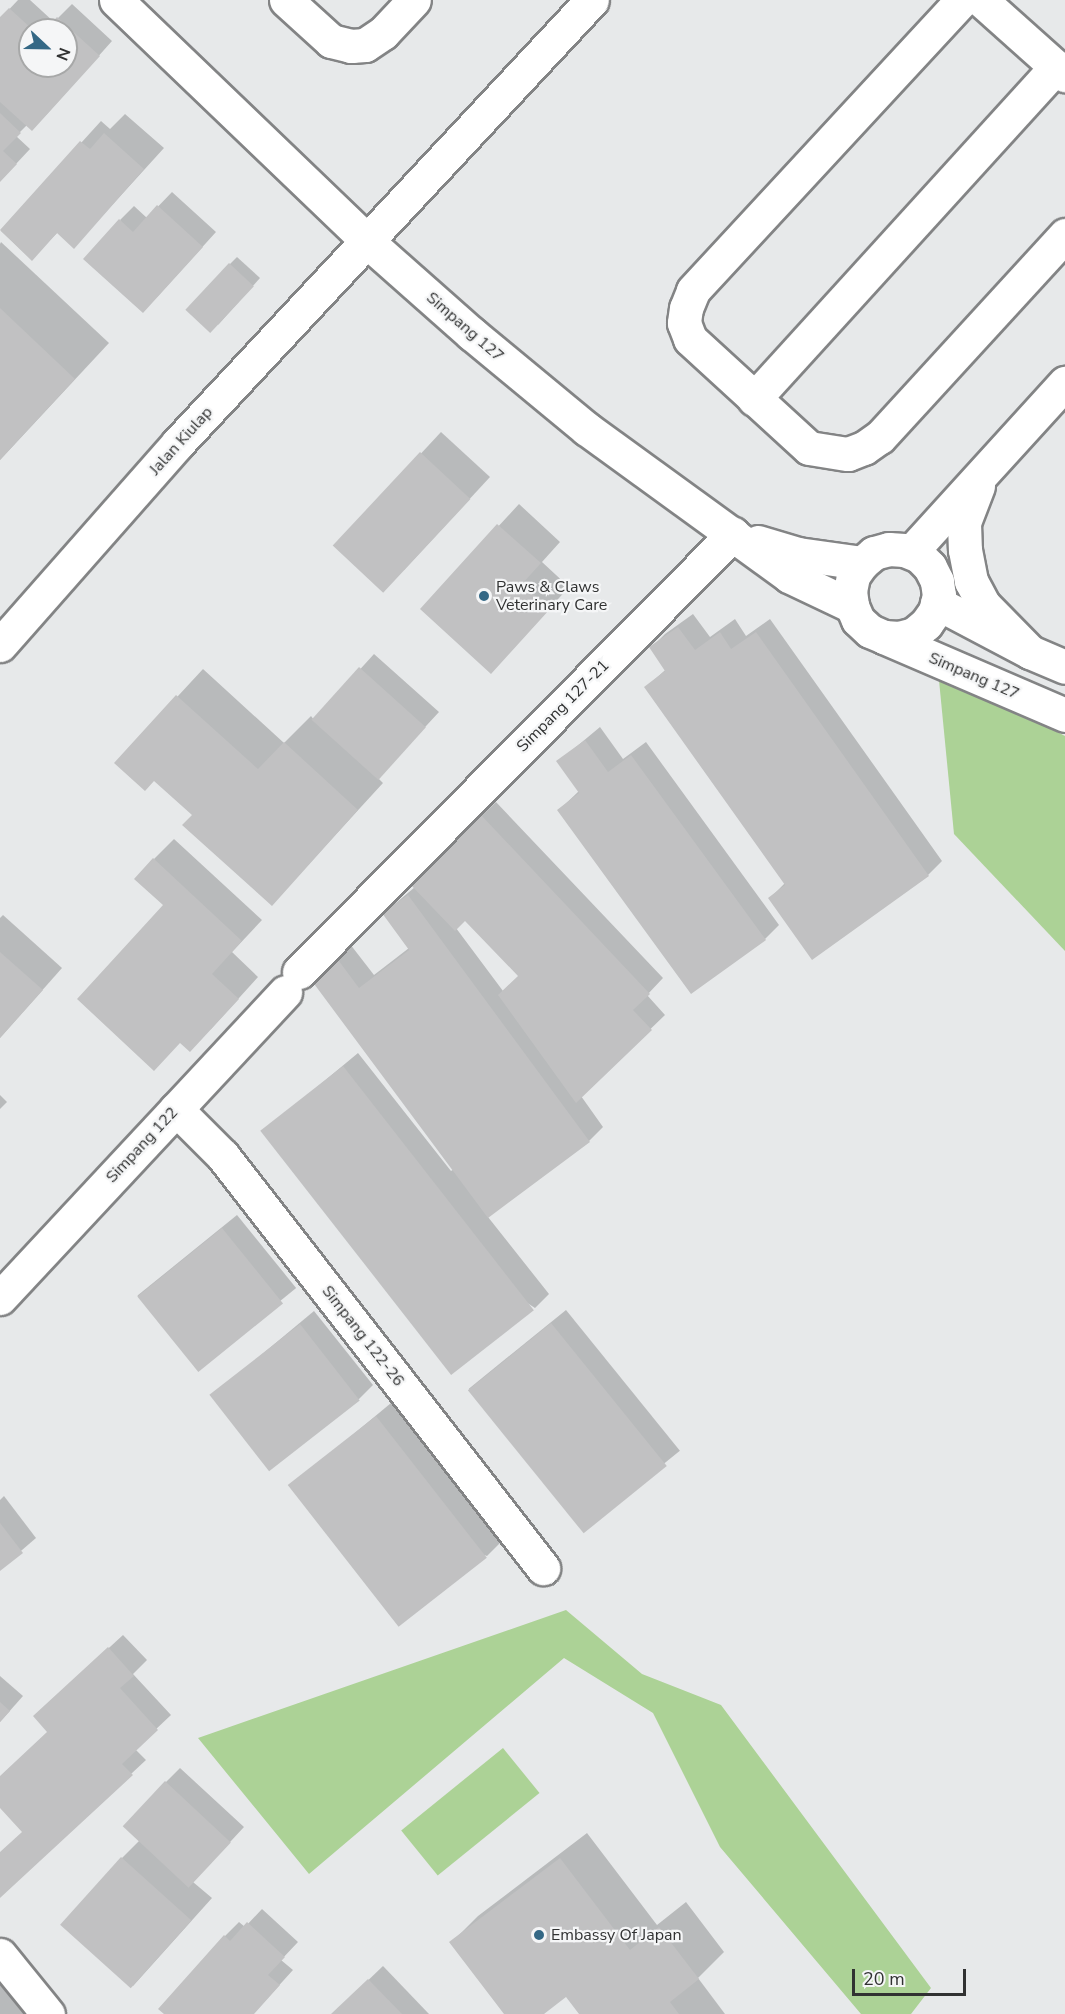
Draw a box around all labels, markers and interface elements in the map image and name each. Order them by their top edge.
north arrow [18,18,78,78]
text: N [50,44,75,64]
street label: Simpang 127 [422,288,508,366]
street label: Jalan Kiulap [145,403,217,479]
place label: Paws & Claws Veterinary Care [496,577,607,615]
marker: Paws & Claws Veterinary Care [477,589,491,603]
street label: Simpang 127 [926,648,1022,704]
street label: Simpang 127-21 [513,656,613,756]
street label: Simpang 122 [102,1103,182,1187]
street label: Simpang 122-26 [318,1282,408,1390]
place label: Embassy Of Japan [551,1925,682,1945]
marker: Embassy Of Japan [532,1928,546,1942]
scale bar [855,1957,969,1995]
text: 20 m [863,1967,905,1991]

